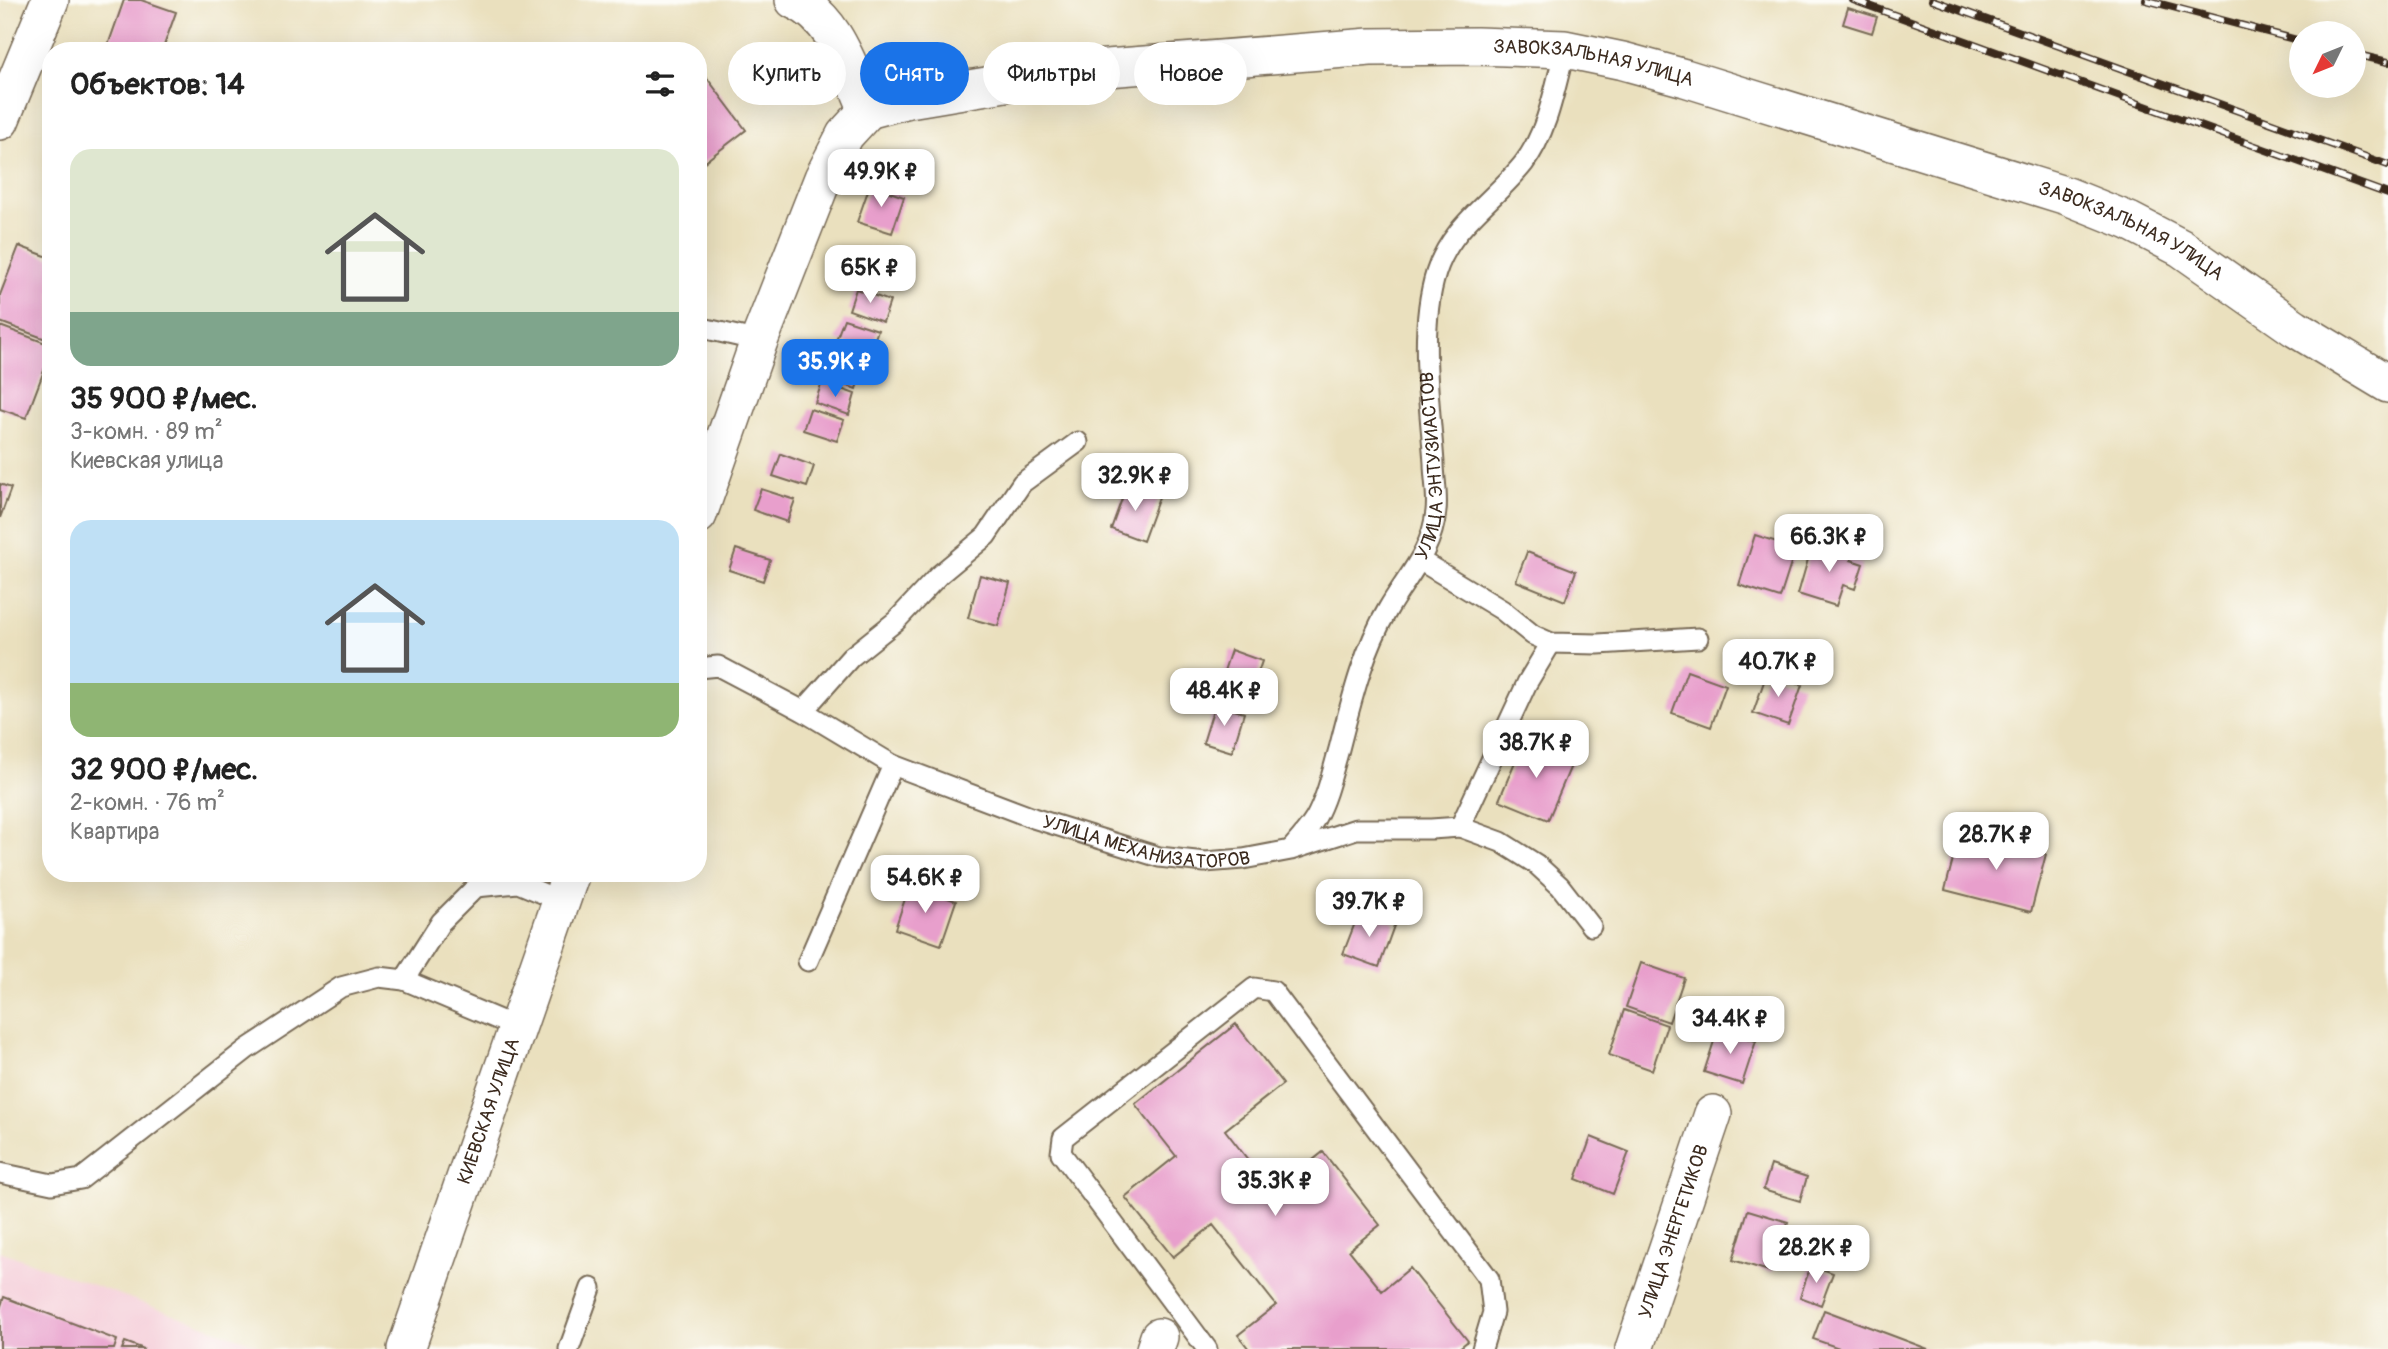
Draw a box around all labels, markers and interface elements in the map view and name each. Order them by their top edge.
north arrow [2289,21,2366,98]
map controls [2289,21,2366,98]
street label: ЗАВОКЗАЛЬНАЯ УЛИЦА [1493,35,1697,92]
chip: Купить [728,42,846,105]
chip: Снять [860,42,969,105]
chip: Фильтры [983,42,1120,105]
chip: Новое [1134,42,1247,105]
icon: filters [641,65,679,103]
text: Объектов: 14 [70,66,245,103]
pin: 49.9K ₽ [816,150,946,209]
text: 49.9K ₽ [844,157,918,186]
street label: ЗАВОКЗАЛЬНАЯ УЛИЦА [2036,176,2228,286]
icon: home [312,194,438,320]
pin: 65K ₽ [821,246,919,305]
text: 65K ₽ [841,253,899,282]
pin: 35.9K ₽ [770,340,900,399]
text: 35.9K ₽ [798,347,872,376]
street label: УЛИЦА ЭНТУЗИАСТОВ [1410,371,1449,564]
text: 35 900 ₽/мес. [70,380,258,417]
text: 3-комн. · 89 m² [70,417,223,446]
text: Киевская улица [70,446,223,475]
pin: 32.9K ₽ [1070,454,1200,513]
text: 32.9K ₽ [1097,461,1173,490]
pin: 66.3K ₽ [1764,514,1894,574]
text: 66.3K ₽ [1790,522,1868,551]
icon: home [312,565,438,691]
pin: 40.7K ₽ [1713,640,1843,699]
text: 40.7K ₽ [1739,647,1817,676]
pin: 48.4K ₽ [1159,668,1289,728]
text: 48.4K ₽ [1186,676,1262,705]
pin: 38.7K ₽ [1471,720,1601,780]
text: 38.7K ₽ [1499,728,1573,757]
text: 32 900 ₽/мес. [70,751,258,788]
text: 2-комн. · 76 m² [70,788,225,817]
street label: УЛИЦА МЕХАНИЗАТОРОВ [1040,810,1252,874]
pin: 28.7K ₽ [1931,812,2061,872]
text: Квартира [70,817,159,846]
text: 28.7K ₽ [1959,820,2033,849]
pin: 54.6K ₽ [860,856,990,915]
text: 54.6K ₽ [887,863,963,892]
pin: 39.7K ₽ [1304,880,1434,939]
text: 39.7K ₽ [1332,887,1406,916]
pin: 34.4K ₽ [1665,996,1795,1056]
text: 34.4K ₽ [1691,1004,1769,1033]
street label: КИЕВСКАЯ УЛИЦА [452,1035,525,1187]
street label: УЛИЦА ЭНЕРГЕТИКОВ [1633,1142,1714,1321]
pin: 35.3K ₽ [1210,1158,1340,1218]
text: 35.3K ₽ [1237,1166,1313,1195]
pin: 28.2K ₽ [1751,1226,1881,1285]
text: 28.2K ₽ [1778,1233,1854,1262]

